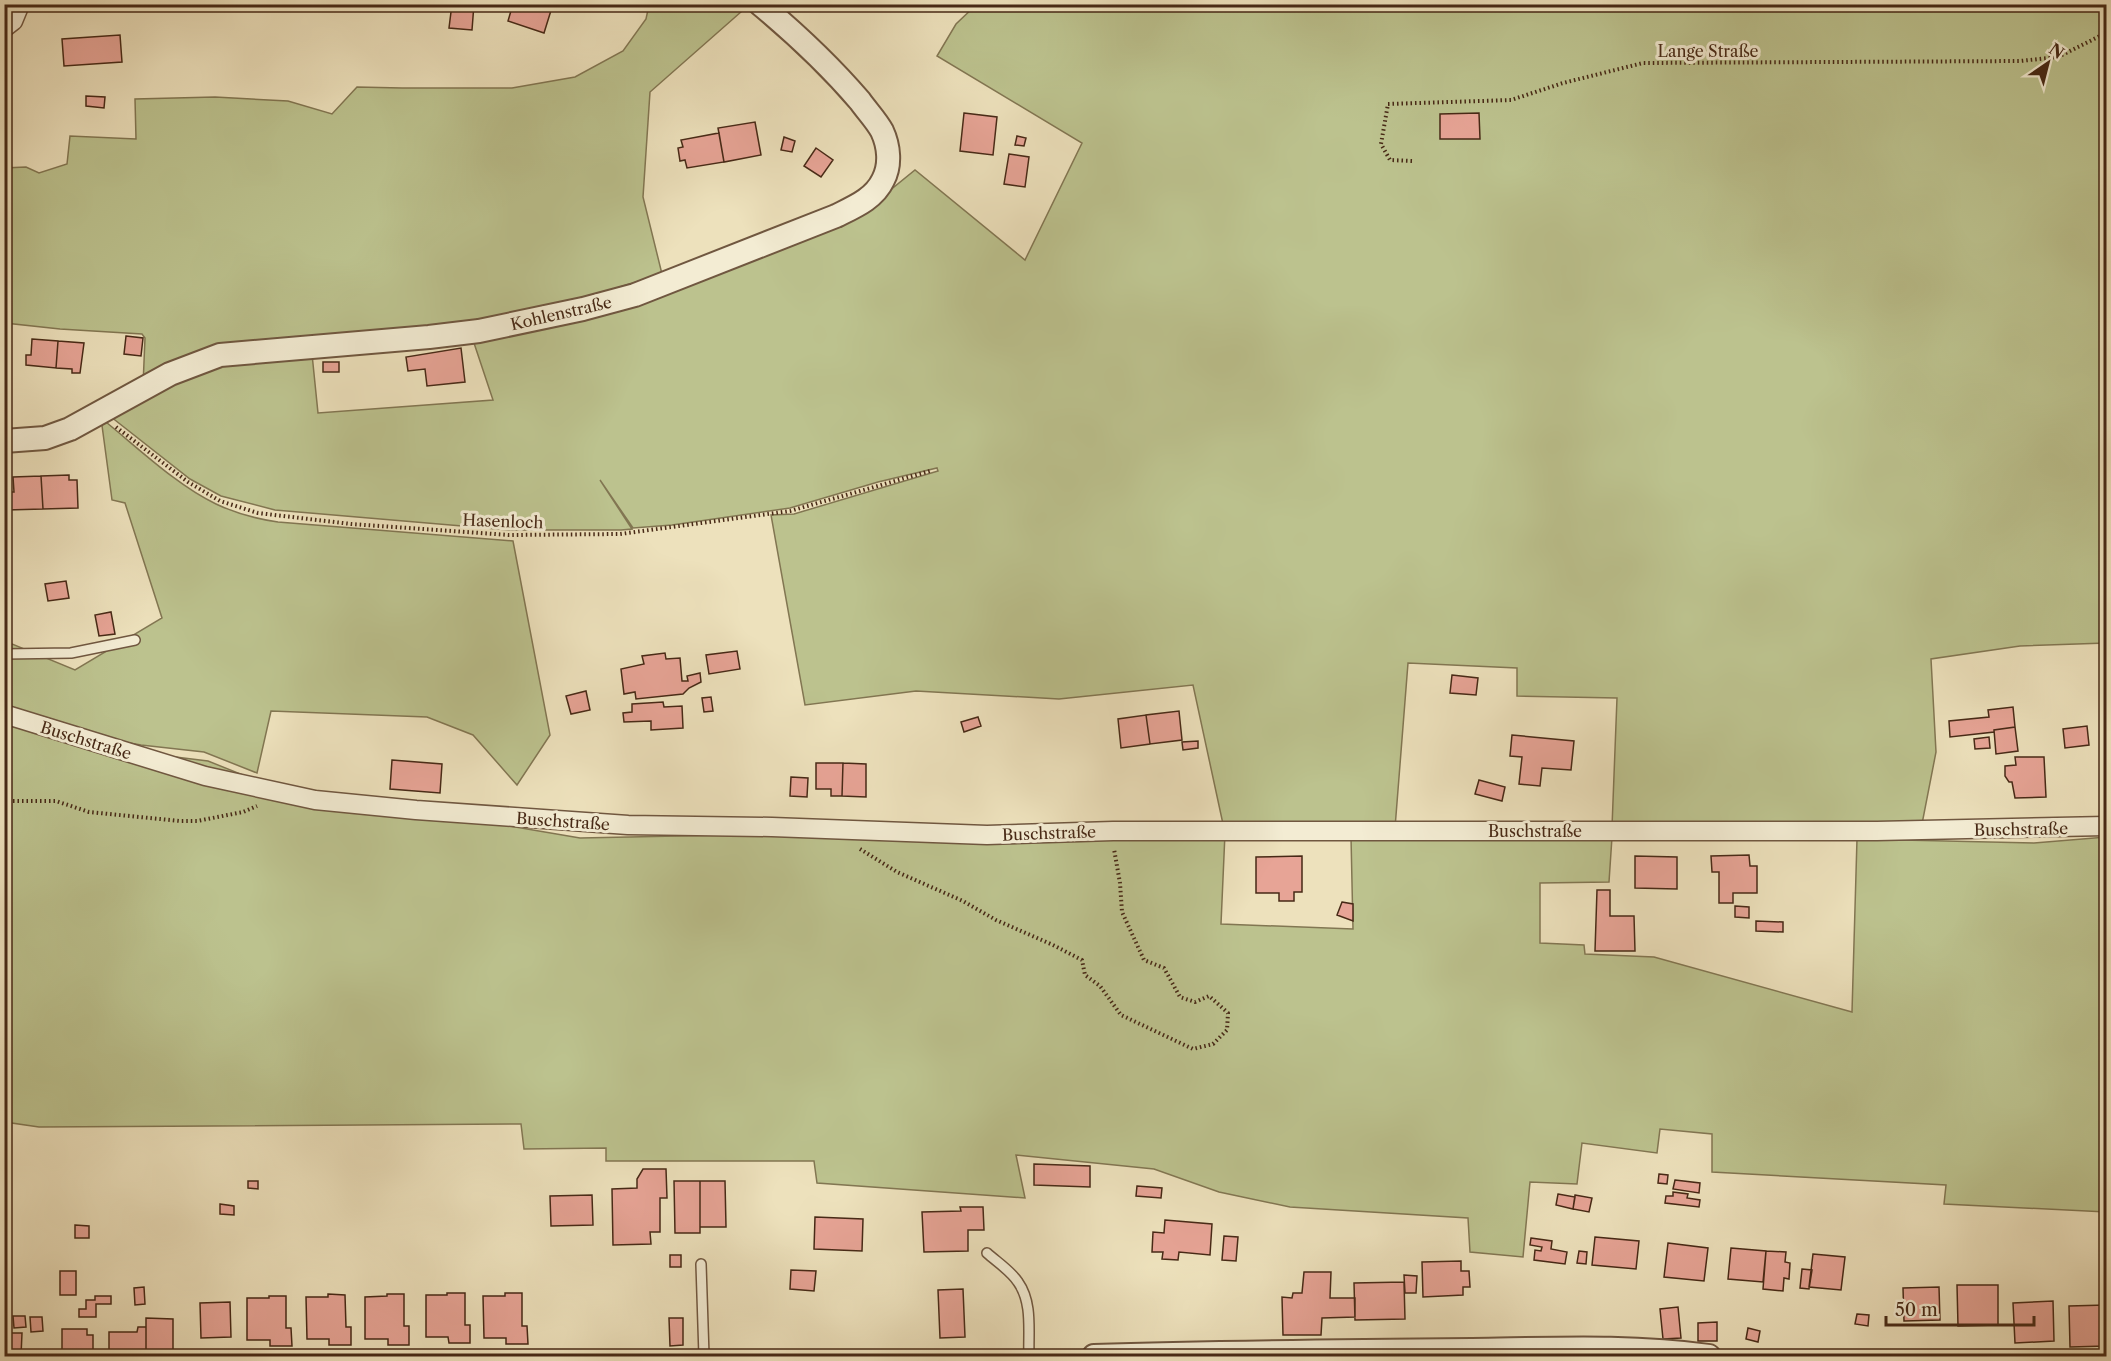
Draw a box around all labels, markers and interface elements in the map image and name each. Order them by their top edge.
north arrow [2018,33,2078,93]
text: N [2045,39,2068,63]
street label: Lange Straße [1658,41,1759,61]
street label: Kohlenstraße [508,292,614,334]
street label: Hasenloch [462,510,544,532]
street label: Buschstraße [38,717,134,763]
street label: Buschstraße [515,808,611,834]
street label: Buschstraße [1974,818,2068,840]
street label: Buschstraße [1002,821,1096,845]
street label: Buschstraße [1488,821,1582,841]
scale bar [1886,1289,2034,1327]
text: 50 m [1895,1299,1938,1321]

